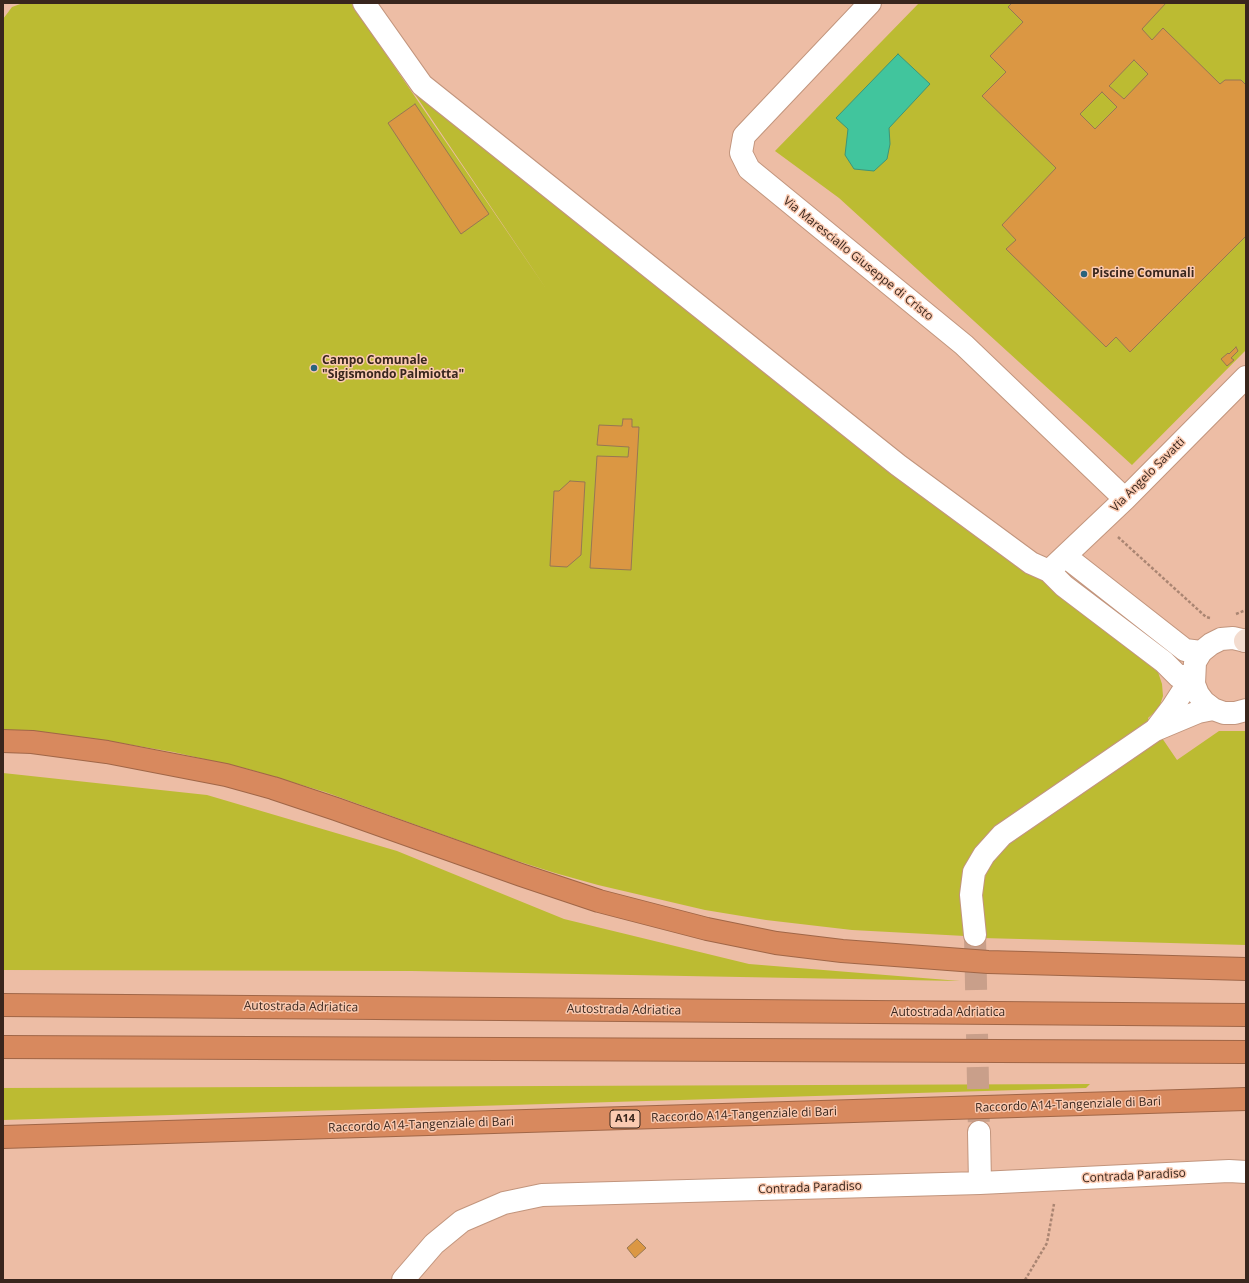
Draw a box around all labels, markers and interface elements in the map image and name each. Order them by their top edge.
street label: Via Maresciallo Giuseppe di Cristo [780,194,936,324]
place label: Piscine Comunali [1092,267,1194,281]
marker: Piscine Comunali [1079,269,1089,279]
place label: Campo Comunale "Sigismondo Palmiotta" [322,354,464,382]
marker: Campo Comunale "Sigismondo Palmiotta" [309,363,319,373]
street label: Via Angelo Savatti [1108,435,1188,515]
street label: Autostrada Adriatica [244,999,358,1015]
street label: Autostrada Adriatica [567,1002,681,1018]
street label: Autostrada Adriatica [891,1006,1005,1020]
street label: Raccordo A14-Tangenziale di Bari [975,1095,1161,1115]
street label: Raccordo A14-Tangenziale di Bari [651,1105,837,1125]
road number: A14 [610,1110,640,1128]
street label: Raccordo A14-Tangenziale di Bari [328,1115,514,1135]
street label: Contrada Paradiso [1082,1166,1186,1186]
street label: Contrada Paradiso [758,1179,862,1197]

